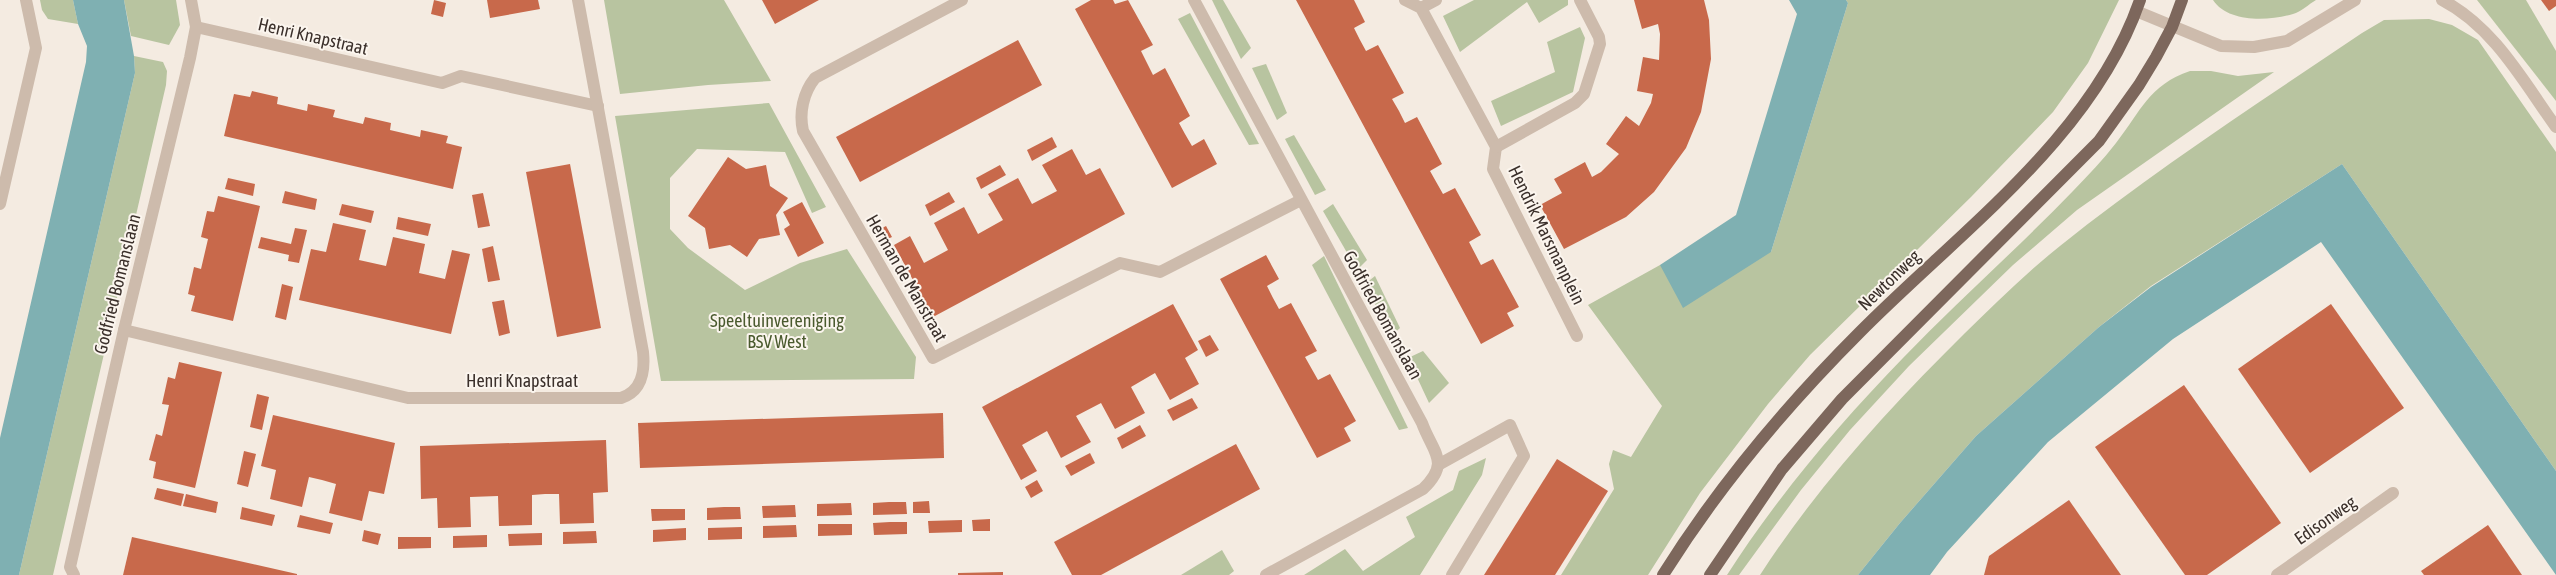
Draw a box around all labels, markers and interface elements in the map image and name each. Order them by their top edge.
street label: Henri Knapstraat [256,13,370,59]
street label: Hendrik Marsmanplein [1504,162,1590,308]
street label: Herman de Manstraat [862,211,952,345]
street label: Godfried Bomanslaan [89,212,145,356]
street label: Newtonweg [1854,245,1925,315]
street label: Godfried Bomanslaan [1339,247,1427,383]
park label: Speeltuinvereniging BSV West [710,310,844,352]
street label: Henri Knapstraat [466,370,578,391]
street label: Edisonweg [2290,491,2360,549]

